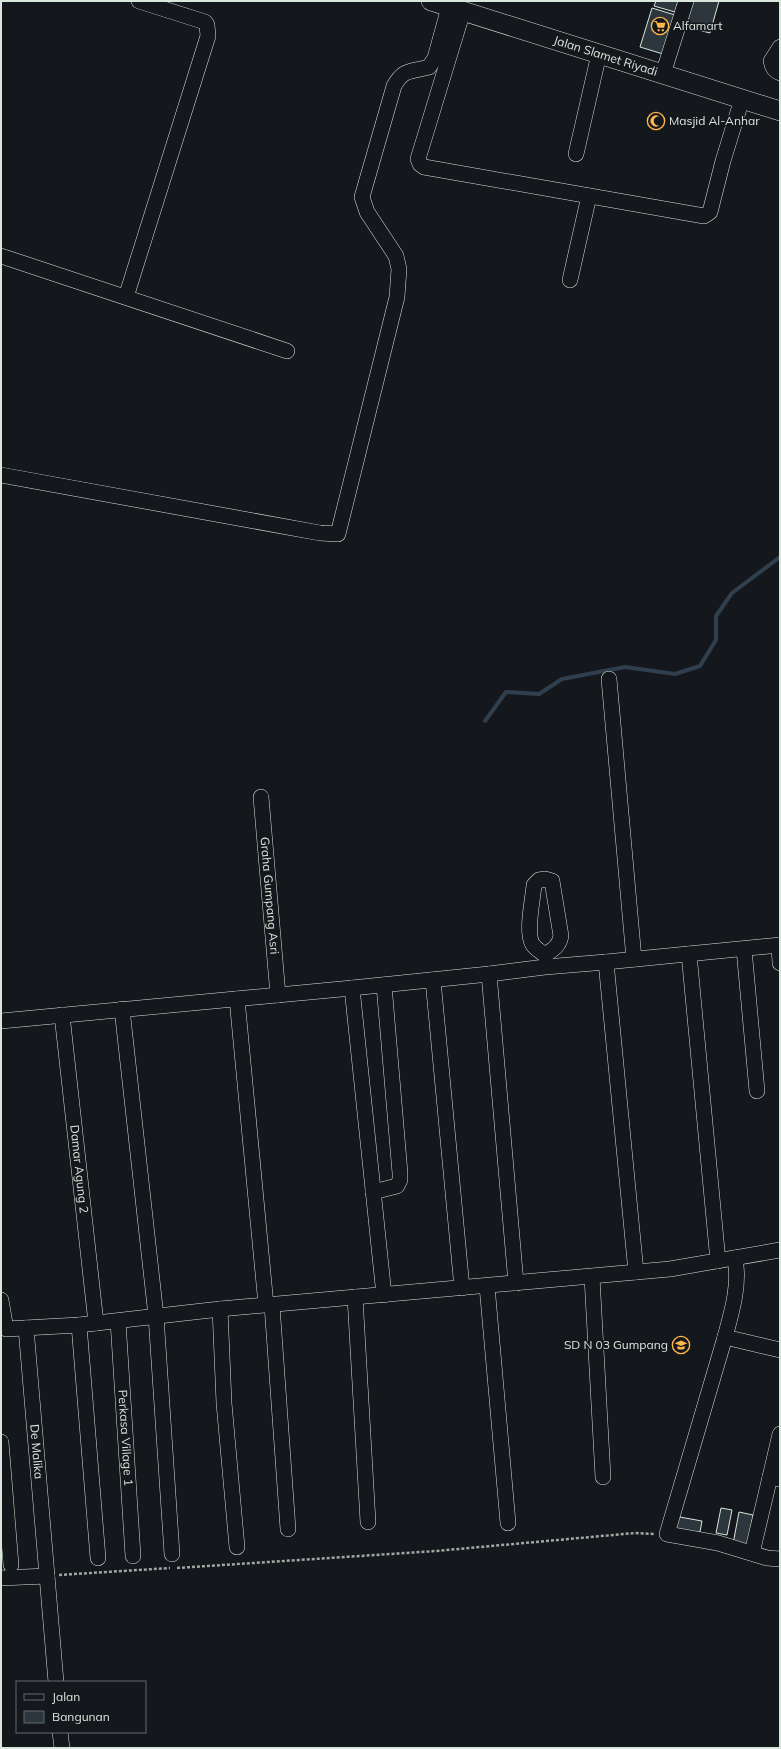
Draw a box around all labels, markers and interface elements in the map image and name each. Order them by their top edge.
supermarket icon: Alfamart [650,16,670,36]
place label: Alfamart [673,18,722,33]
street label: Jalan Slamet Riyadi [552,32,660,79]
mosque icon: Masjid Al-Anhar [646,111,666,131]
place label: Masjid Al-Anhar [669,113,760,128]
street label: Graha Gumpang Asri [257,836,282,955]
street label: Damar Agung 2 [67,1124,92,1214]
school or university icon: SD N 03 Gumpang [671,1335,691,1355]
place label: SD N 03 Gumpang [564,1337,668,1352]
street label: Perkasa Village 1 [115,1389,137,1486]
street label: De Malika [27,1423,47,1480]
legend [16,1681,146,1733]
text: Jalan [52,1689,80,1704]
text: Bangunan [52,1709,110,1724]

